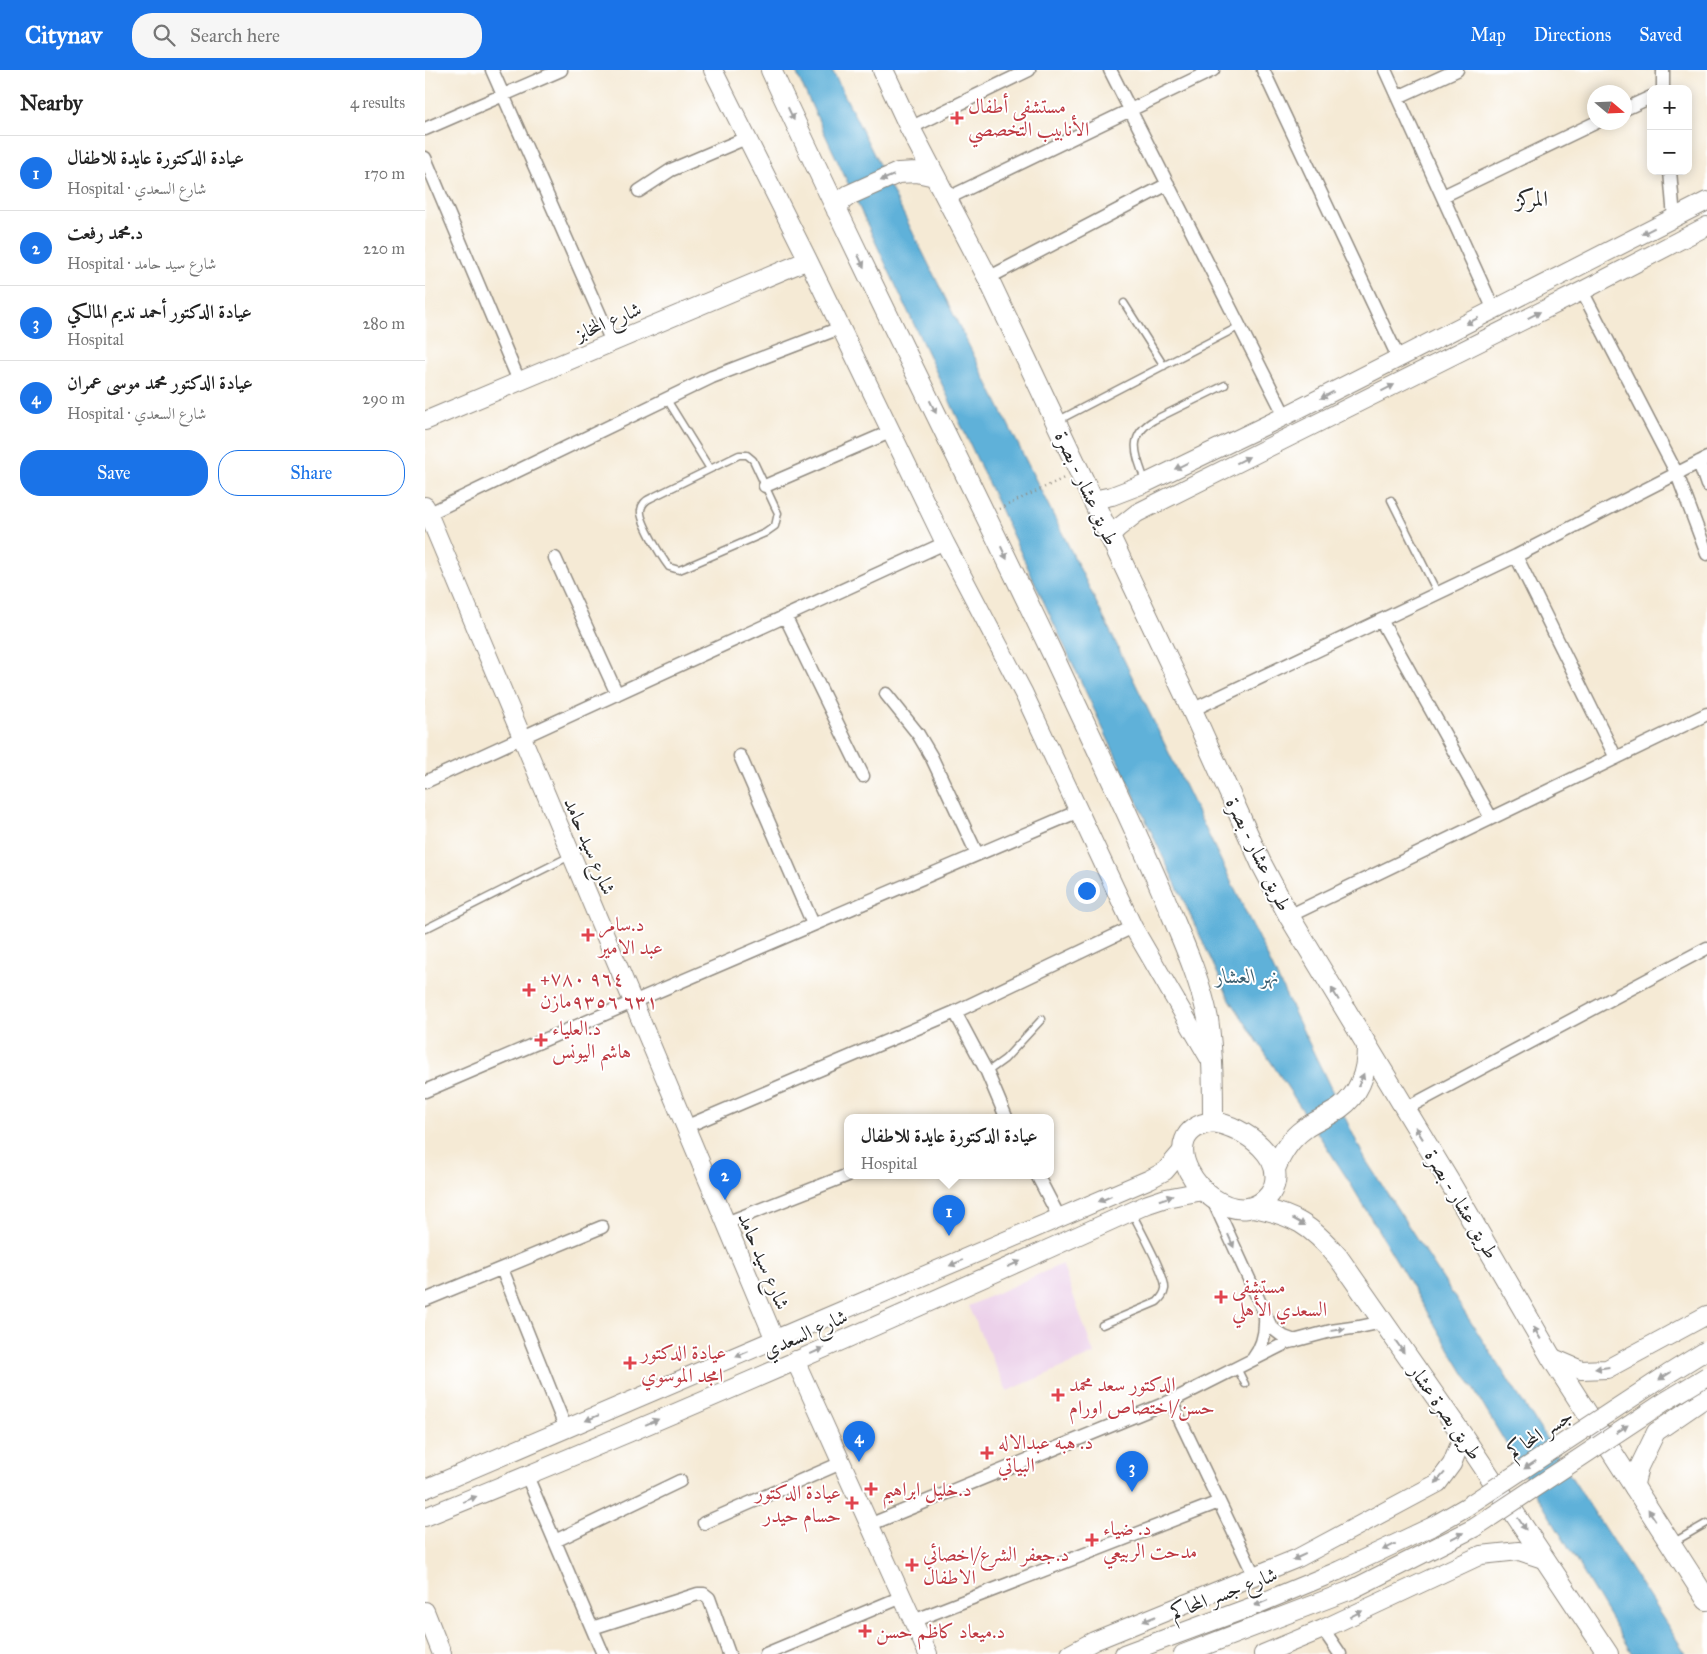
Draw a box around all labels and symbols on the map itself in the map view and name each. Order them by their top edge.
north arrow [1587,85,1632,130]
place label: مستشفى أطفال الأنابيب التخصصي [968,92,1089,148]
one-way arrow [788,107,796,121]
marker: مستشفى أطفال الأنابيب التخصصي [950,111,964,125]
one-way arrow [880,174,894,182]
district label: المركز [1514,185,1548,213]
one-way arrow [1641,227,1655,235]
one-way arrow [857,254,865,268]
street label: شارع المخابز [569,296,647,352]
one-way arrow [1526,311,1541,319]
one-way arrow [1465,317,1479,325]
one-way arrow [1381,384,1395,392]
one-way arrow [1320,391,1335,399]
one-way arrow [929,400,937,414]
street label: طريق عشار - بصرة [1048,427,1124,550]
one-way arrow [1236,456,1250,464]
one-way arrow [1174,462,1188,470]
one-way arrow [1001,546,1009,560]
street label: طريق عشار - بصرة [1219,793,1297,916]
street label: شارع سيد حامد [553,794,621,900]
your location [1074,878,1100,904]
place label: د.سامر عبد الامير [597,912,663,959]
marker: د.سامر عبد الامير [581,928,595,942]
water label: نهر العشار [1213,963,1279,990]
place label: +٩٦٤ ٧٨٠ ٦٣١ ٩٣٥٦مازن [540,966,658,1013]
marker: +٩٦٤ ٧٨٠ ٦٣١ ٩٣٥٦مازن [522,983,536,997]
one-way arrow [1331,987,1340,1000]
place label: د.العلياء هاشم اليونس [552,1016,631,1071]
marker: د.العلياء هاشم اليونس [534,1033,548,1047]
one-way arrow [1358,1073,1366,1087]
one-way arrow [1415,1126,1424,1139]
street label: طريق عشار - بصرة [1418,1145,1504,1264]
pin: 2 [709,1159,741,1200]
one-way arrow [1159,1194,1174,1202]
pin: 1 [933,1195,965,1236]
one-way arrow [1098,1195,1112,1203]
street label: شارع سيد حامد [727,1209,795,1315]
one-way arrow [1292,1218,1307,1226]
one-way arrow [1228,1234,1236,1248]
one-way arrow [1007,1259,1021,1267]
one-way arrow [949,1260,963,1268]
place label: مستشفى السعدي الأهلي [1232,1274,1327,1329]
marker: مستشفى السعدي الأهلي [1214,1290,1228,1304]
street label: شارع السعدي [759,1304,854,1368]
one-way arrow [1331,1325,1347,1333]
one-way arrow [1533,1326,1542,1340]
place label: عيادة الدكتور امجد الموسوي [639,1340,727,1391]
one-way arrow [1395,1340,1406,1353]
one-way arrow [810,1346,824,1354]
one-way arrow [735,1350,749,1358]
marker: عيادة الدكتور امجد الموسوي [623,1356,637,1370]
street label: طريق بصرة عشار [1402,1358,1488,1466]
one-way arrow [1593,1365,1609,1373]
one-way arrow [1659,1371,1672,1380]
place label: الدكتور سعد محمد حسن/اختصاص اورام [1069,1372,1215,1425]
marker: الدكتور سعد محمد حسن/اختصاص اورام [1051,1388,1065,1402]
street label: جسر المحاكم [1503,1403,1581,1468]
one-way arrow [585,1414,599,1422]
one-way arrow [645,1418,660,1426]
pin: 4 [843,1421,875,1462]
one-way arrow [1616,1424,1629,1434]
place label: د. هبه عبدالاله البياتي [998,1430,1093,1481]
marker: د. هبه عبدالاله البياتي [980,1446,994,1460]
pin: 3 [1116,1451,1148,1492]
one-way arrow [1523,1460,1536,1470]
one-way arrow [1435,1472,1446,1485]
place label: د.خليل ابراهيم [882,1477,972,1509]
place label: عيادة الدكتور حسام حيدر [753,1480,841,1533]
marker: د.خليل ابراهيم [864,1482,878,1496]
one-way arrow [463,1495,478,1503]
marker: عيادة الدكتور حسام حيدر [845,1496,859,1510]
one-way arrow [1647,1508,1656,1522]
place label: د. ضياء مدحت الربيعي [1103,1516,1197,1570]
one-way arrow [1518,1518,1527,1531]
one-way arrow [1449,1532,1464,1540]
marker: د. ضياء مدحت الربيعي [1085,1533,1099,1547]
place label: د.جعفر الشرع/اخصائي الاطفال [923,1542,1069,1589]
one-way arrow [1382,1542,1397,1551]
one-way arrow [1292,1553,1306,1561]
marker: د.جعفر الشرع/اخصائي الاطفال [905,1558,919,1572]
street label: شارع جسر المحاكم [1167,1562,1283,1630]
one-way arrow [1254,1599,1268,1607]
one-way arrow [1348,1609,1363,1618]
one-way arrow [1141,1615,1156,1623]
place label: د.ميعاد كاظم حسن [876,1619,1005,1650]
marker: د.ميعاد كاظم حسن [858,1624,872,1638]

